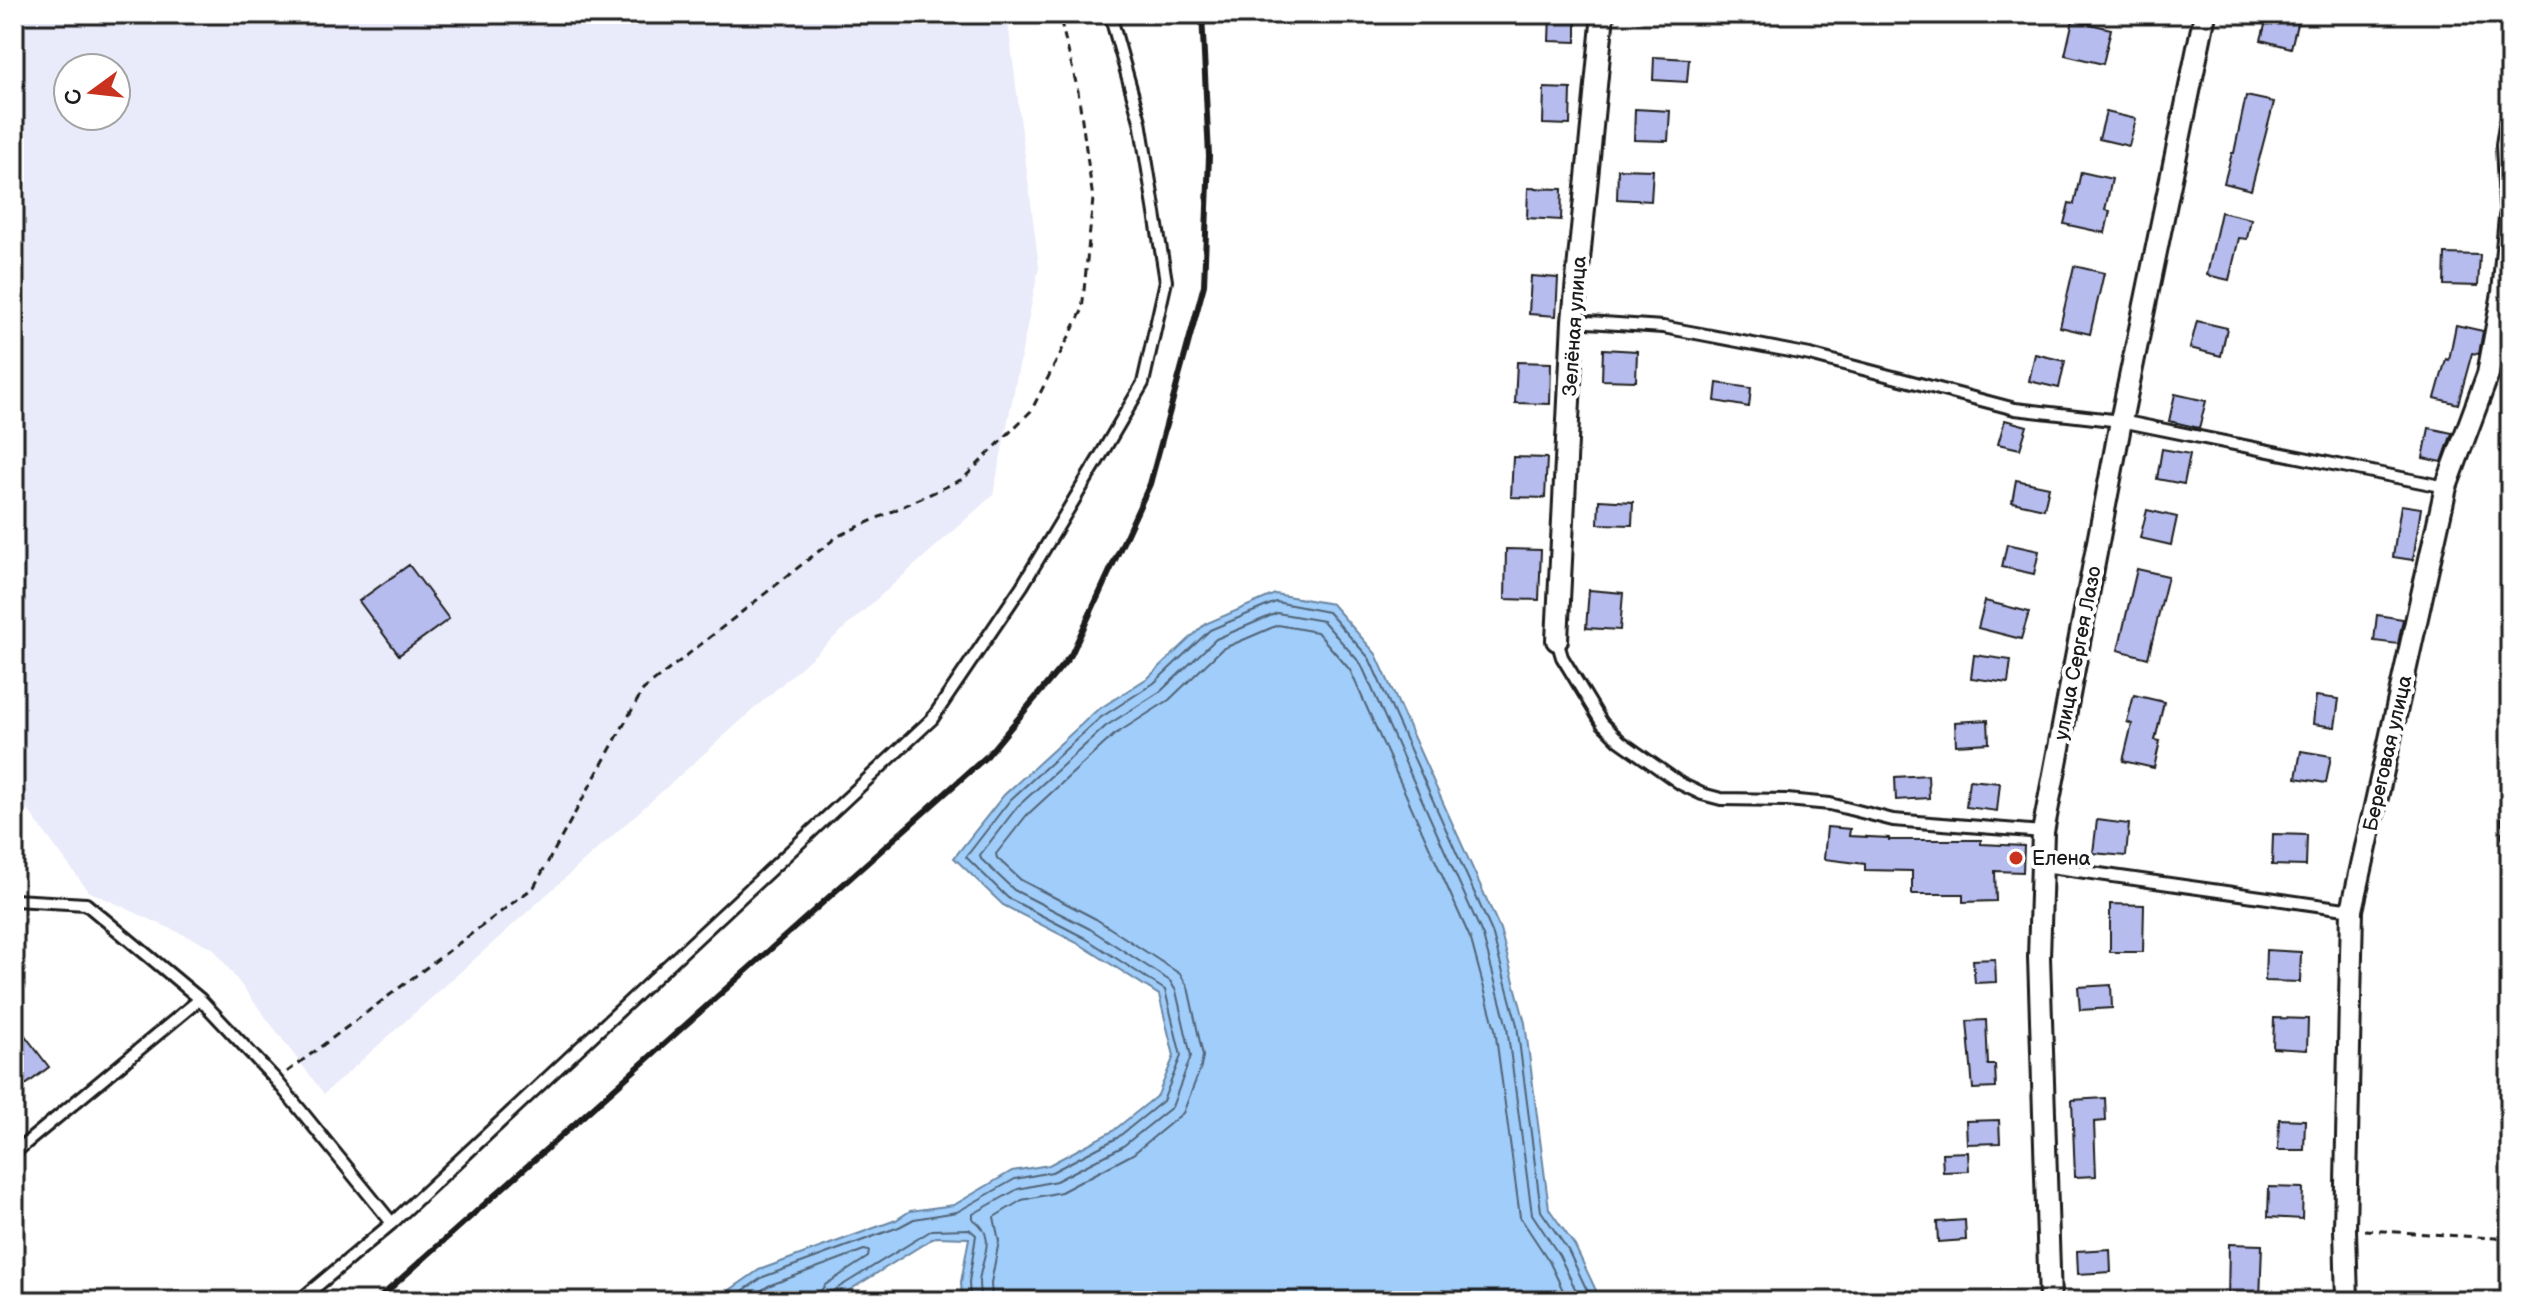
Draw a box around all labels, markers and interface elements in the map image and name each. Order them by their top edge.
north arrow [52,52,132,132]
text: С [59,86,89,108]
street label: Зелёная улица [1558,255,1592,397]
street label: улица Сергея Лазо [2049,564,2107,742]
street label: Береговая улица [2358,673,2418,834]
place label: Елена [2032,847,2091,871]
marker: Елена [2007,849,2025,867]

